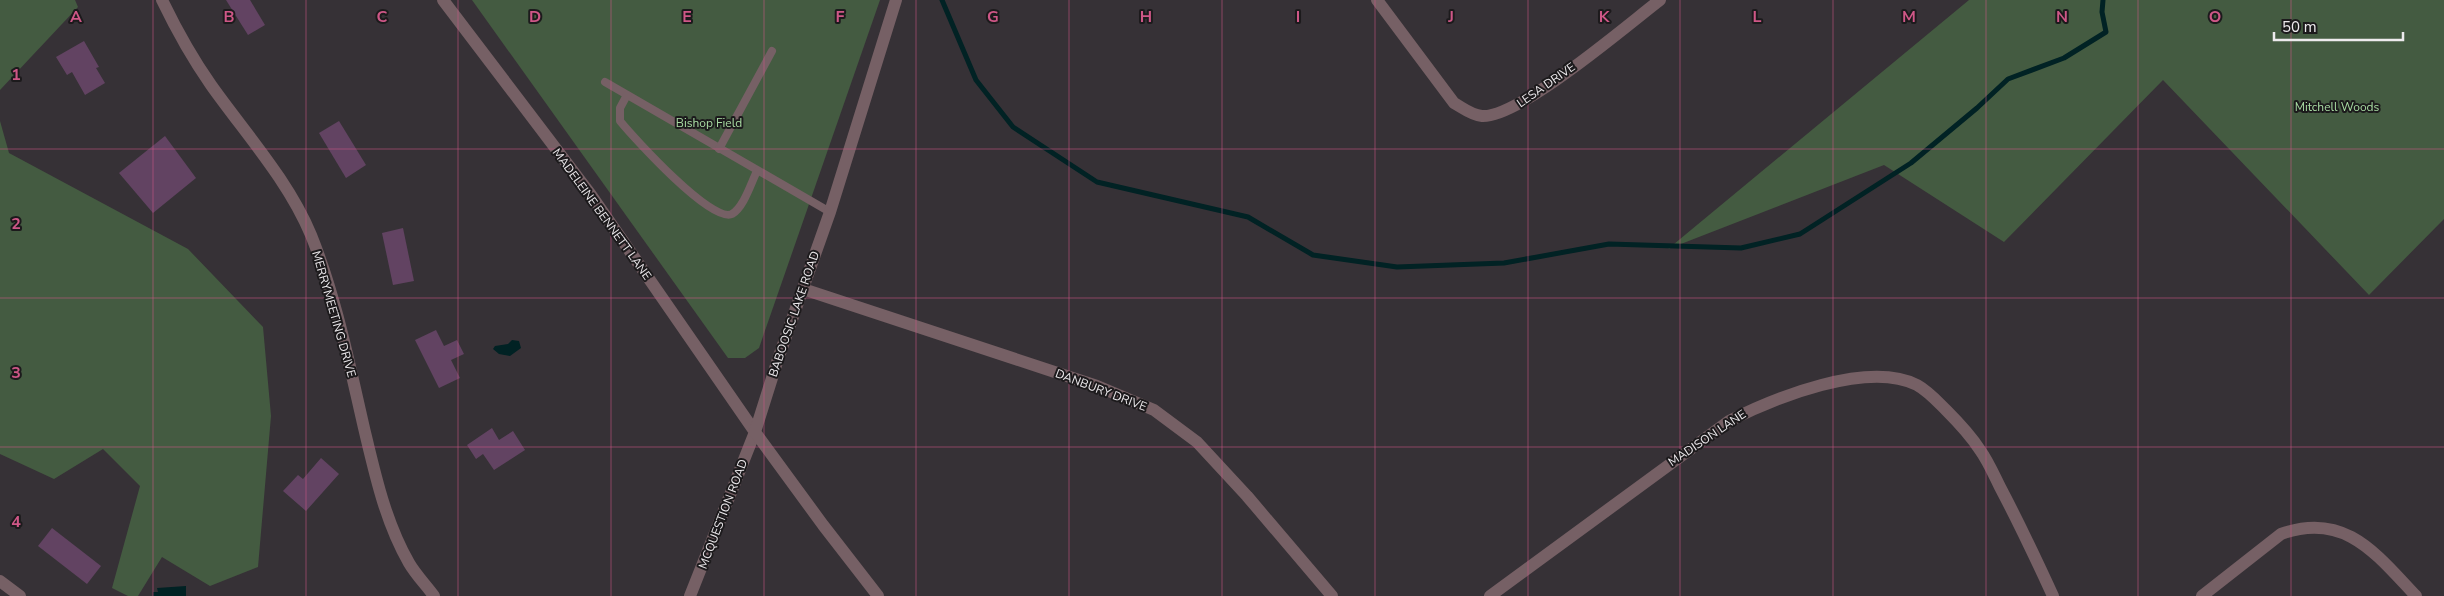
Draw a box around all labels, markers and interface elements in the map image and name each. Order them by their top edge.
text: A [70,6,82,28]
text: B [223,6,235,28]
text: C [377,6,388,28]
text: D [529,6,541,28]
text: E [682,6,692,28]
text: F [836,6,845,28]
text: G [987,6,999,28]
text: H [1140,6,1152,28]
text: I [1296,6,1300,28]
text: J [1447,6,1454,28]
text: K [1599,6,1611,28]
text: L [1753,6,1762,28]
text: M [1902,6,1916,28]
text: N [2056,6,2068,28]
text: O [2209,6,2221,28]
scale bar [2274,10,2403,42]
text: 50 m [2282,17,2317,37]
street label: LESA DRIVE [1514,59,1578,111]
text: 1 [11,64,21,86]
park label: Mitchell Woods [2295,99,2380,115]
park label: Bishop Field [676,115,742,131]
street label: MADELEINE BENNETT LANE [549,145,655,283]
text: 2 [11,213,21,235]
street label: MERRYMEETING DRIVE [308,249,360,379]
street label: BABOOSIC LAKE ROAD [765,249,823,379]
text: 3 [11,362,21,384]
street label: DANBURY DRIVE [1053,365,1149,415]
street label: MADISON LANE [1665,406,1749,470]
street label: MCQUESTION ROAD [695,457,751,571]
text: 4 [11,511,21,533]

